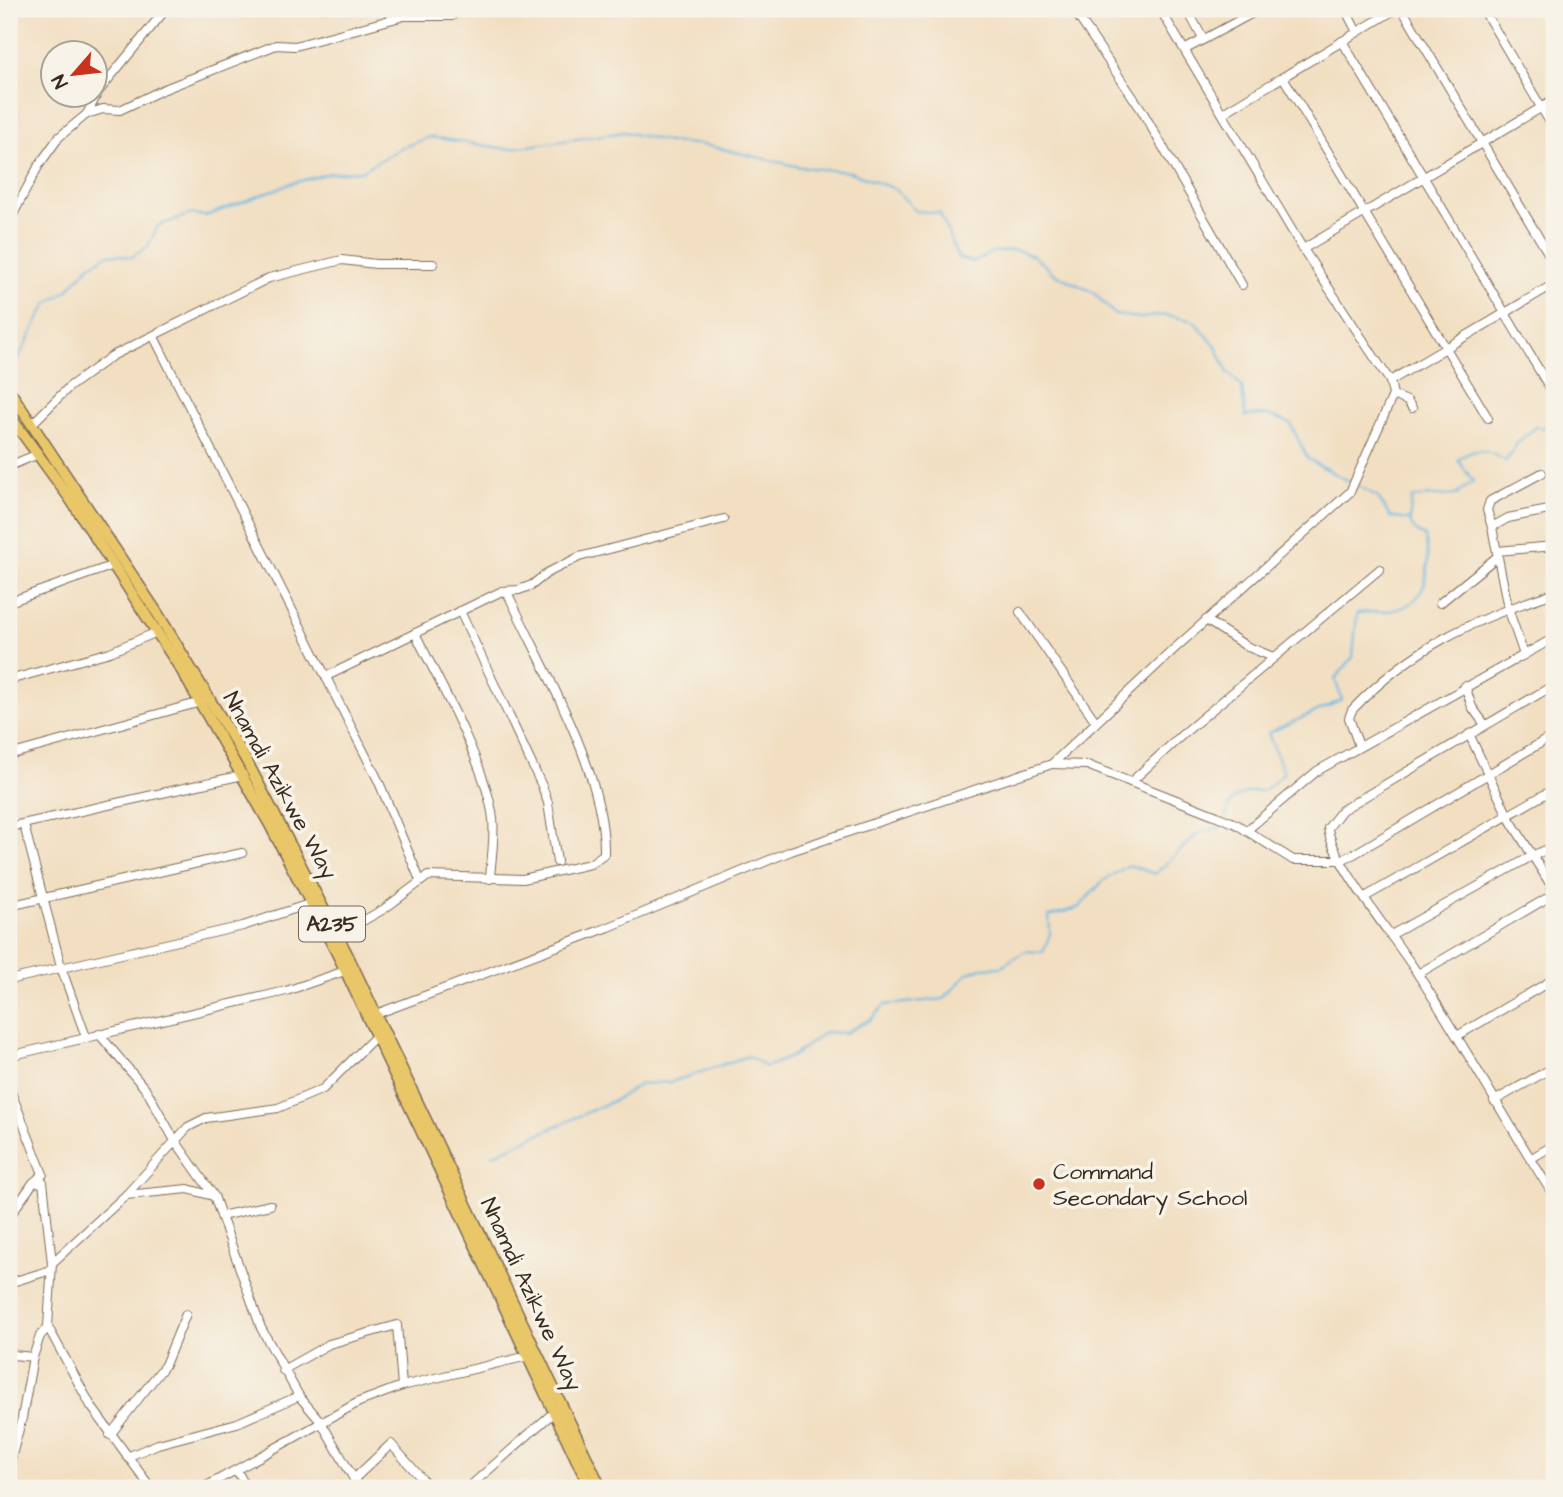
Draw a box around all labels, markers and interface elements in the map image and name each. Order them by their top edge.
north arrow [38,38,108,108]
text: N [46,70,75,93]
street label: Nnamdi Azikwe Way [214,686,345,886]
road number: A235 [299,906,365,942]
place label: Command Secondary School [1053,1156,1247,1215]
marker: Command Secondary School [1031,1176,1047,1192]
street label: Nnamdi Azikwe Way [471,1193,590,1397]

